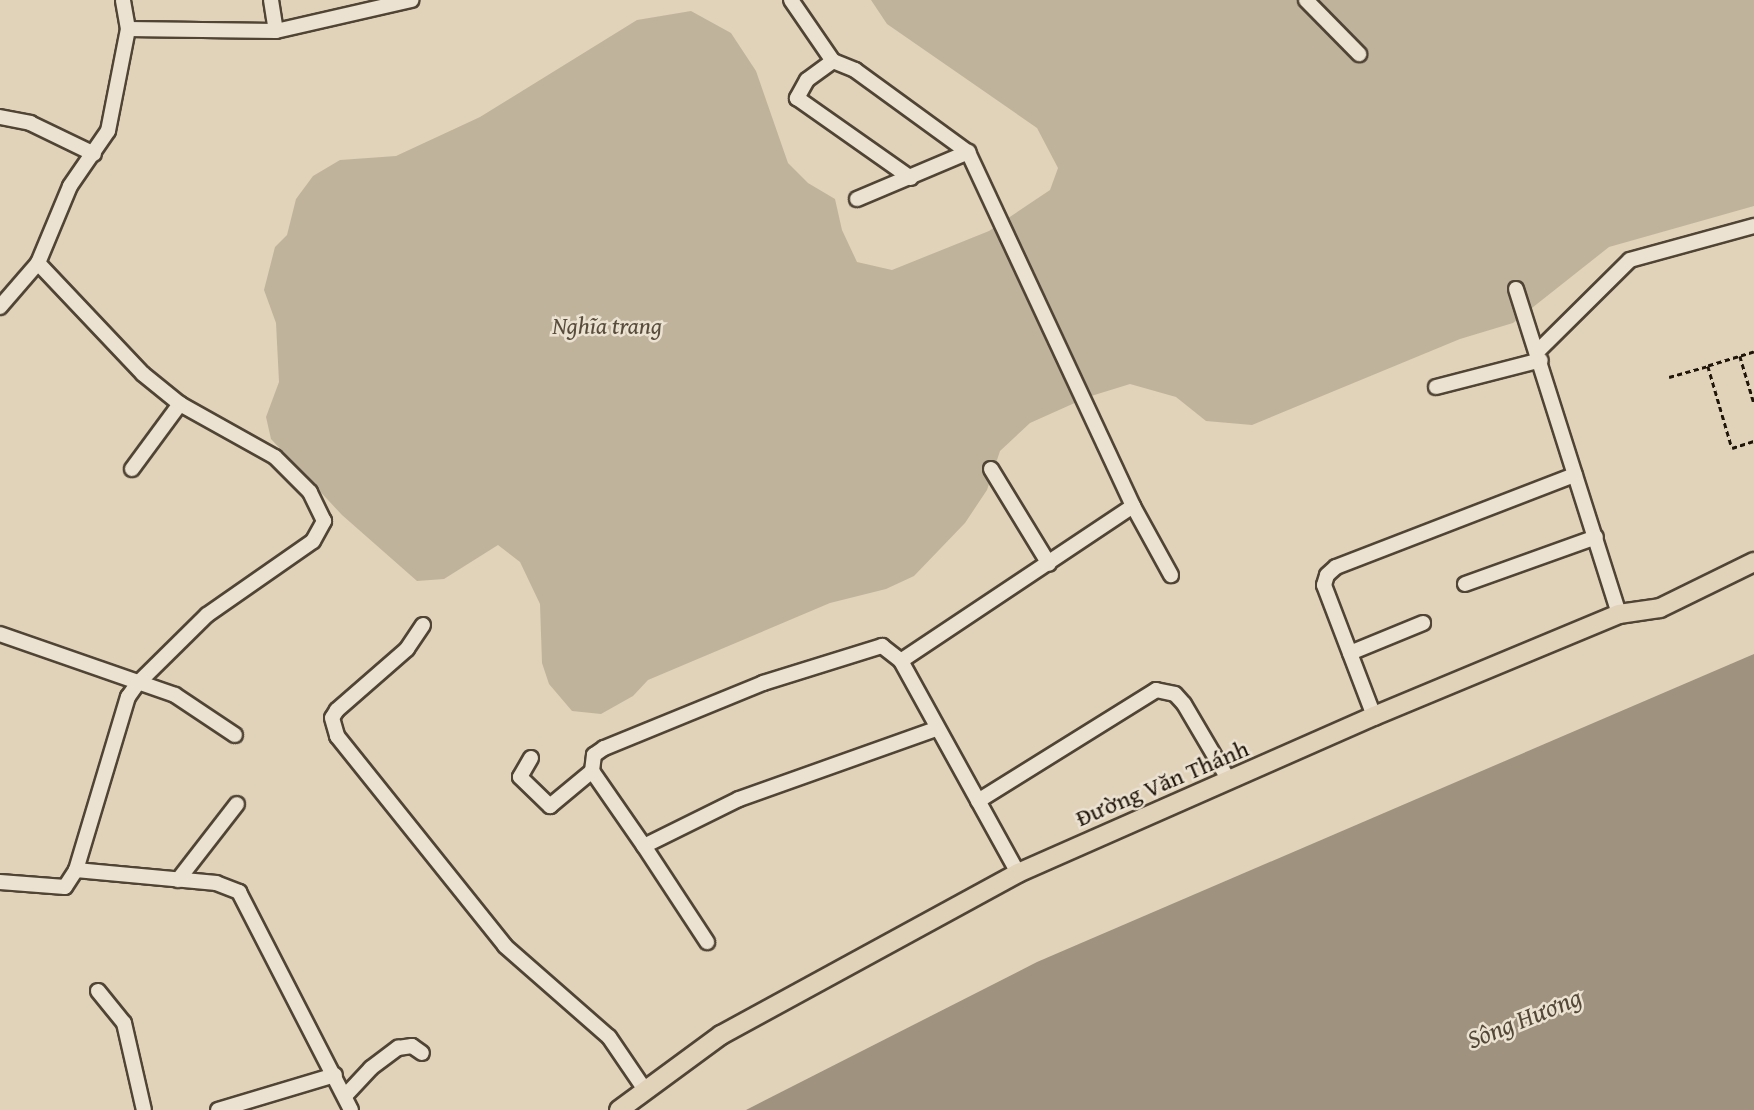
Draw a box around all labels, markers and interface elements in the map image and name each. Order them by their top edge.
park label: Nghĩa trang [552,312,662,340]
street label: Đường Văn Thánh [1071,734,1253,832]
water label: Sông Hương [1462,981,1586,1055]

